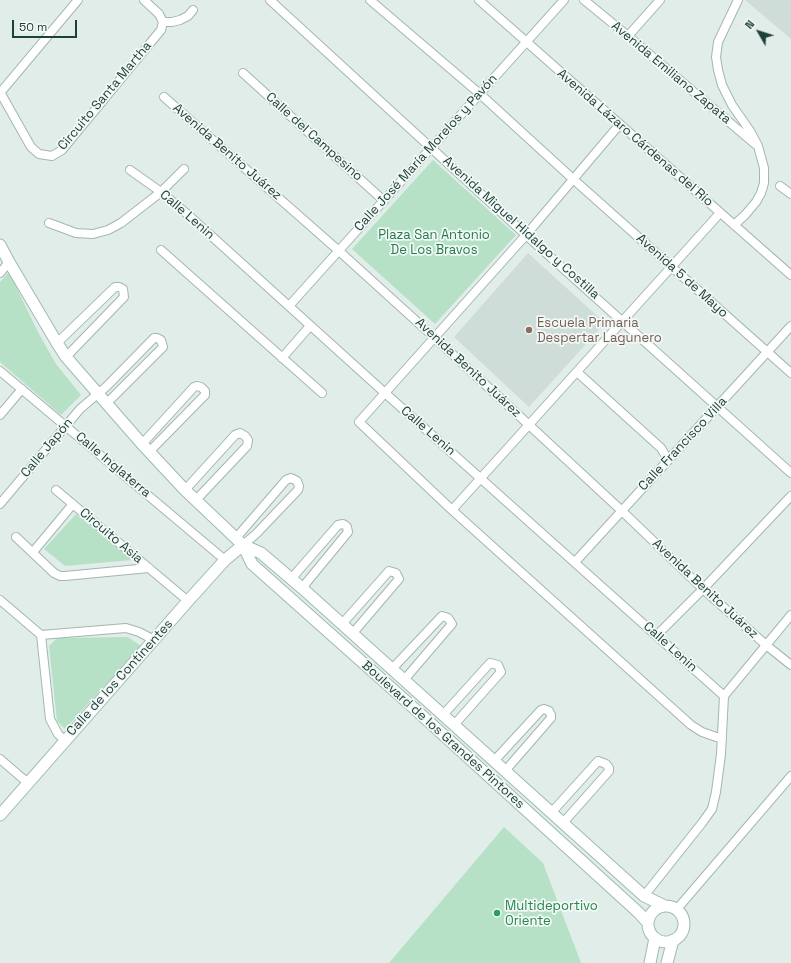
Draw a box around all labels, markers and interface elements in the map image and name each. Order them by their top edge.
scale bar [14,12,79,38]
north arrow [739,12,779,52]
text: N [742,17,757,32]
street label: Avenida Emiliano Zapata [608,18,734,128]
text: 50 m [19,19,47,35]
street label: Circuito Santa Martha [55,38,155,154]
street label: Avenida Lázaro Cárdenas del Río [554,66,716,210]
street label: Calle José María Morelos y Pavón [351,71,501,235]
street label: Calle del Campesino [262,89,366,185]
street label: Avenida Benito Juárez [169,101,285,203]
street label: Avenida Miguel Hidalgo y Costilla [439,153,603,303]
street label: Calle Lenin [157,187,217,243]
park label: Plaza San Antonio De Los Bravos [378,227,490,258]
street label: Avenida 5 de Mayo [633,231,731,321]
street label: Avenida Benito Juárez [412,315,524,421]
place label: Escuela Primaria Despertar Lagunero [537,315,662,346]
marker: Escuela Primaria Despertar Lagunero [524,325,534,335]
street label: Calle Francisco Villa [636,394,730,494]
street label: Calle Lenin [398,403,458,459]
street label: Calle Japón [18,415,76,481]
street label: Calle Inglaterra [72,429,154,501]
street label: Circuito Asia [76,505,146,567]
street label: Avenida Benito Juárez [649,536,761,642]
street label: Calle de los Continentes [64,617,176,739]
street label: Calle Lenin [640,619,700,675]
street label: Boulevard de los Grandes Pintores [358,658,528,812]
place label: Multideportivo Oriente [505,898,598,929]
marker: Multideportivo Oriente [492,908,502,918]

